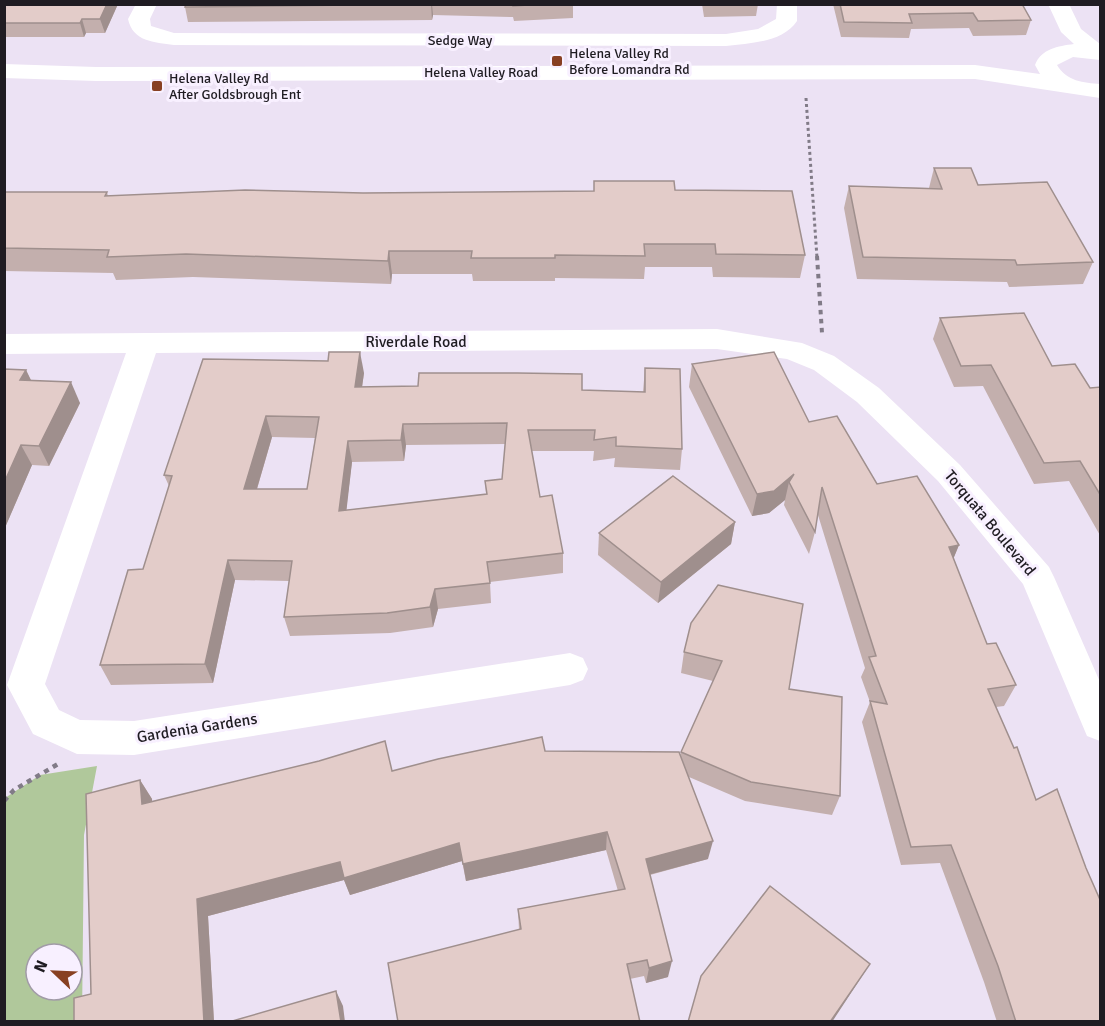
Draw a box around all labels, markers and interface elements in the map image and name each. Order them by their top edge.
street label: Sedge Way [428,32,493,49]
place label: Helena Valley Rd Before Lomandra Rd [569,45,690,78]
marker: Helena Valley Rd Before Lomandra Rd [550,54,564,68]
street label: Helena Valley Road [424,64,538,81]
place label: Helena Valley Rd After Goldsbrough Ent [169,70,301,103]
marker: Helena Valley Rd After Goldsbrough Ent [150,79,164,93]
street label: Riverdale Road [365,332,467,352]
street label: Torquata Boulevard [940,466,1040,580]
street label: Gardenia Gardens [135,709,259,747]
north arrow [24,942,84,1002]
text: N [30,957,52,976]

